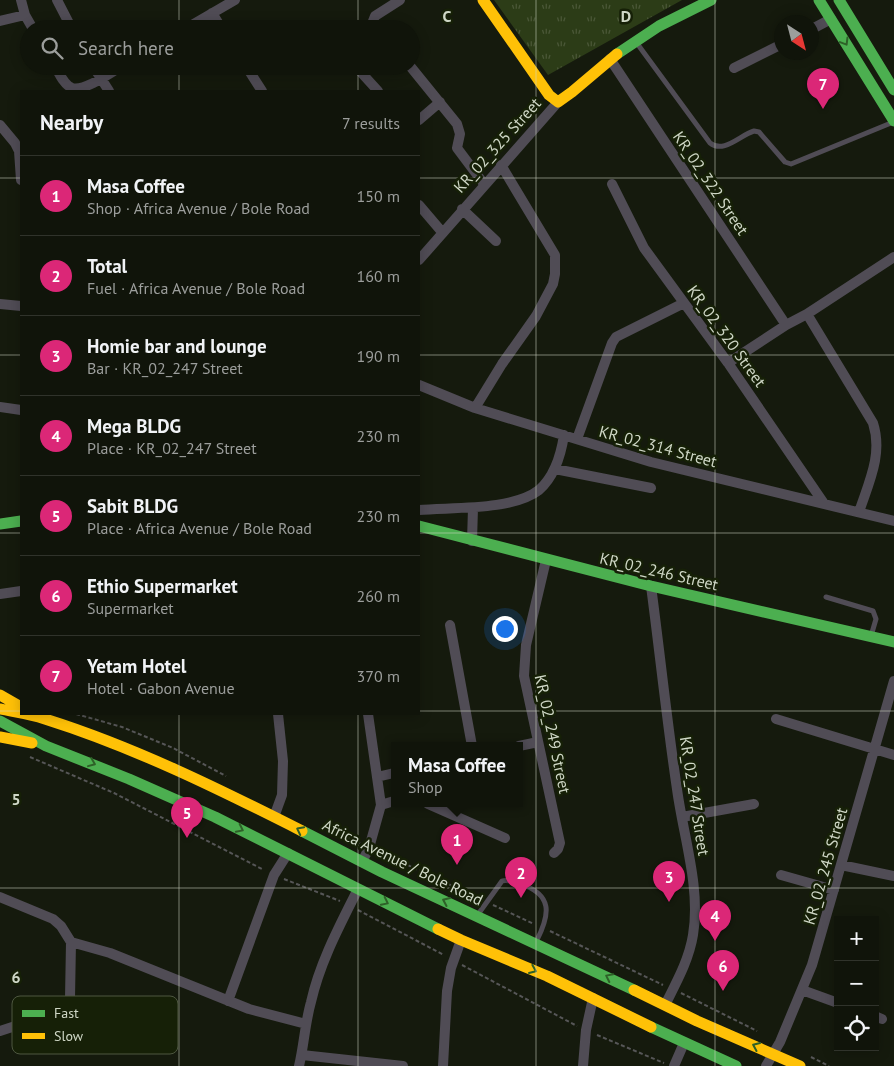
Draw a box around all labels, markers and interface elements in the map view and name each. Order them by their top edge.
text: C [443,6,452,26]
text: D [621,6,631,26]
north arrow [774,15,819,60]
search box [20,20,420,75]
icon: search [38,34,66,62]
text: Search here [78,36,174,60]
one-way arrow [838,36,848,45]
pin: 7 [807,68,839,109]
street label: KR_02_325 Street [449,93,545,197]
text: Nearby [40,109,103,136]
text: 7 results [342,113,400,133]
street label: KR_02_322 Street [669,127,753,239]
text: Masa Coffee [87,174,185,198]
text: 1 [51,186,61,206]
text: 150 m [357,186,400,206]
text: Shop · Africa Avenue / Bole Road [87,198,310,218]
text: Total [87,254,127,278]
text: 2 [51,266,61,286]
text: 160 m [357,266,400,286]
text: Fuel · Africa Avenue / Bole Road [87,278,305,298]
street label: KR_02_320 Street [683,281,771,391]
text: Homie bar and lounge [87,334,267,358]
text: 3 [51,346,61,366]
text: 190 m [357,346,400,366]
text: Bar · KR_02_247 Street [87,358,243,378]
text: Mega BLDG [87,414,181,438]
street label: KR_02_314 Street [597,421,720,471]
text: 4 [51,426,61,446]
text: 230 m [357,426,400,446]
text: Place · KR_02_247 Street [87,438,257,458]
text: Sabit BLDG [87,494,178,518]
text: 5 [51,506,61,526]
text: 230 m [357,506,400,526]
text: Place · Africa Avenue / Bole Road [87,518,312,538]
street label: KR_02_246 Street [598,548,721,594]
text: Ethio Supermarket [87,574,238,598]
text: 6 [51,586,61,606]
text: 260 m [357,586,400,606]
text: Supermarket [87,598,174,618]
your location [492,616,518,642]
text: Yetam Hotel [87,654,186,678]
text: 7 [51,666,61,686]
text: 370 m [357,666,400,686]
street label: KR_02_249 Street [531,673,575,796]
text: Hotel · Gabon Avenue [87,678,235,698]
street label: KR_02_247 Street [676,735,714,857]
popup [391,742,523,807]
text: Masa Coffee [408,753,506,777]
one-way arrow [87,758,95,768]
text: Shop [408,777,443,797]
text: 5 [11,789,21,809]
pin: 5 [171,797,203,838]
street label: KR_02_245 Street [799,805,851,927]
street label: Africa Avenue / Bole Road [319,814,487,910]
one-way arrow [235,823,244,834]
pin: 1 [441,824,473,865]
one-way arrow [296,826,305,836]
pin: 2 [505,857,537,898]
pin: 3 [653,861,685,902]
one-way arrow [380,896,389,906]
one-way arrow [442,897,451,908]
pin: 4 [699,900,731,941]
map controls [834,916,879,1051]
button: + [834,916,879,961]
pin: 6 [707,950,739,991]
button: − [834,961,879,1006]
one-way arrow [528,963,537,974]
text: 6 [11,967,21,987]
one-way arrow [605,973,614,983]
legend [12,996,178,1054]
text: Fast [54,1004,79,1022]
button: locate [834,1006,879,1051]
text: Slow [54,1027,84,1045]
one-way arrow [752,1042,761,1053]

